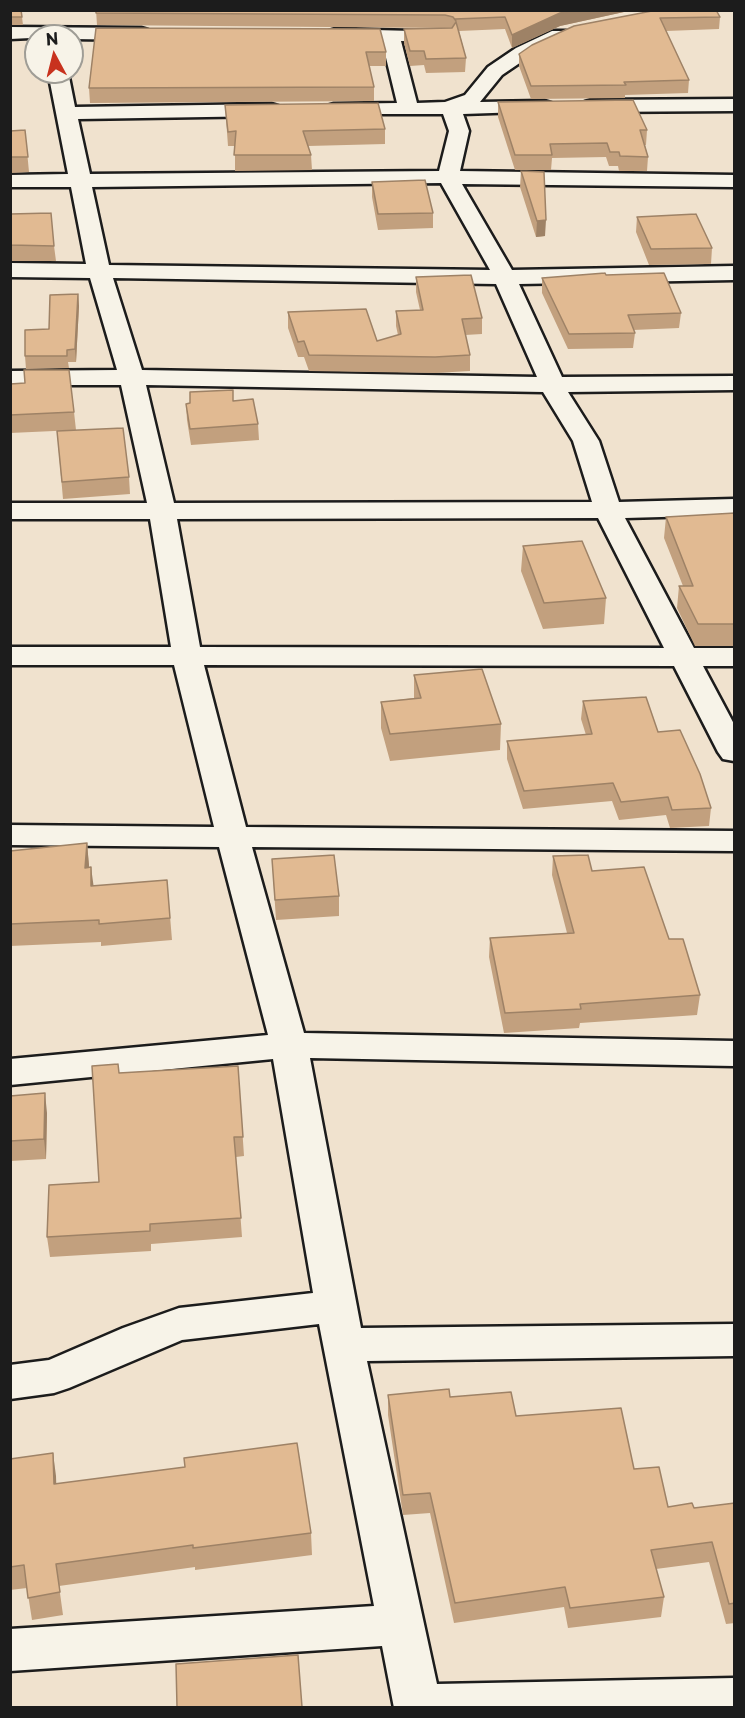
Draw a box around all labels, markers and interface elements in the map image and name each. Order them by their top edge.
north arrow [24,24,84,84]
text: N [44,25,60,51]

